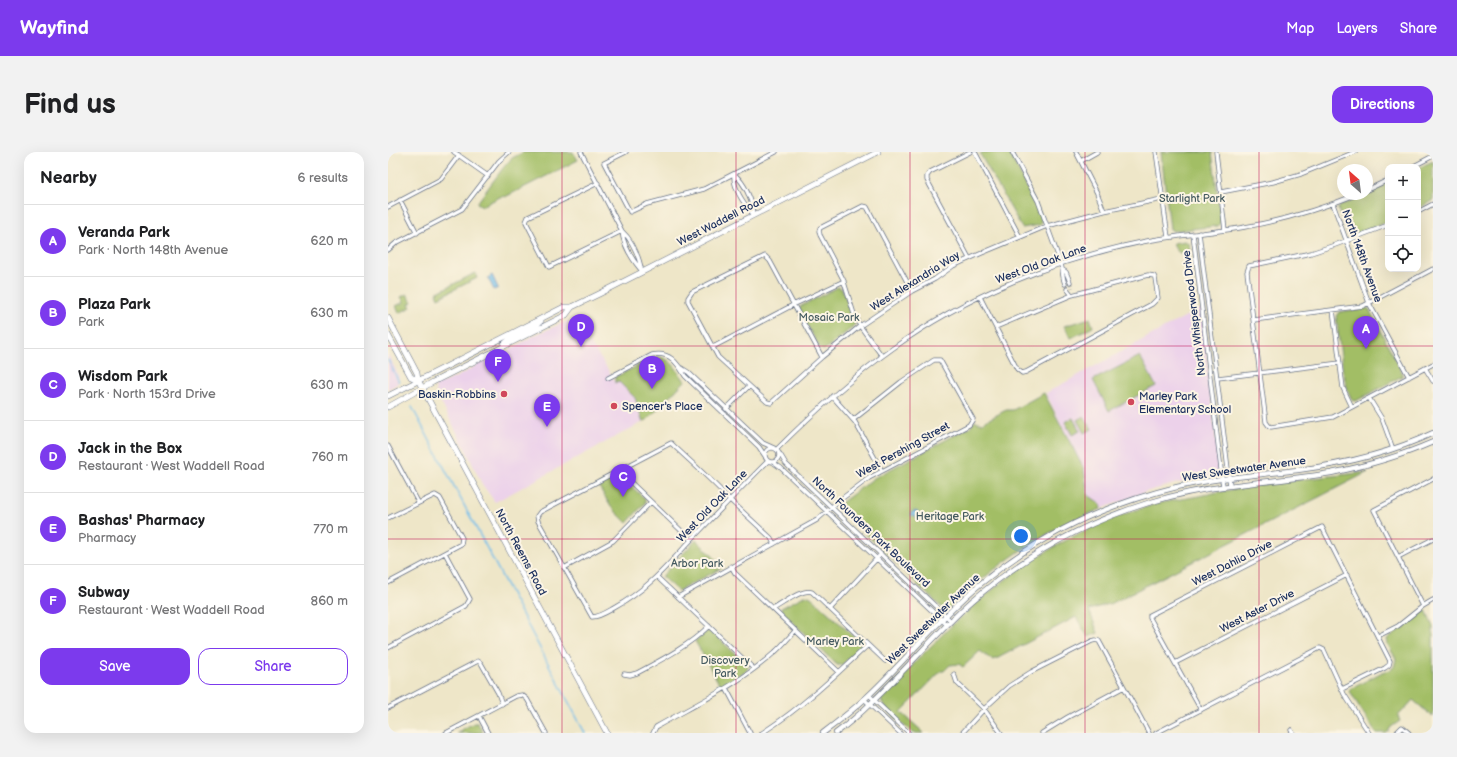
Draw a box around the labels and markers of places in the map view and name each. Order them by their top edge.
pin: D [568,314,594,347]
pin: A [1353,316,1379,349]
pin: F [485,349,511,382]
pin: B [639,356,665,389]
place label: Baskin-Robbins [418,388,497,401]
marker: Baskin-Robbins [499,389,509,399]
place label: Marley Park Elementary School [1139,390,1231,416]
pin: E [534,394,560,427]
marker: Marley Park Elementary School [1126,397,1136,407]
place label: Spencer's Place [622,400,703,413]
marker: Spencer's Place [609,401,619,411]
pin: C [610,464,636,497]

